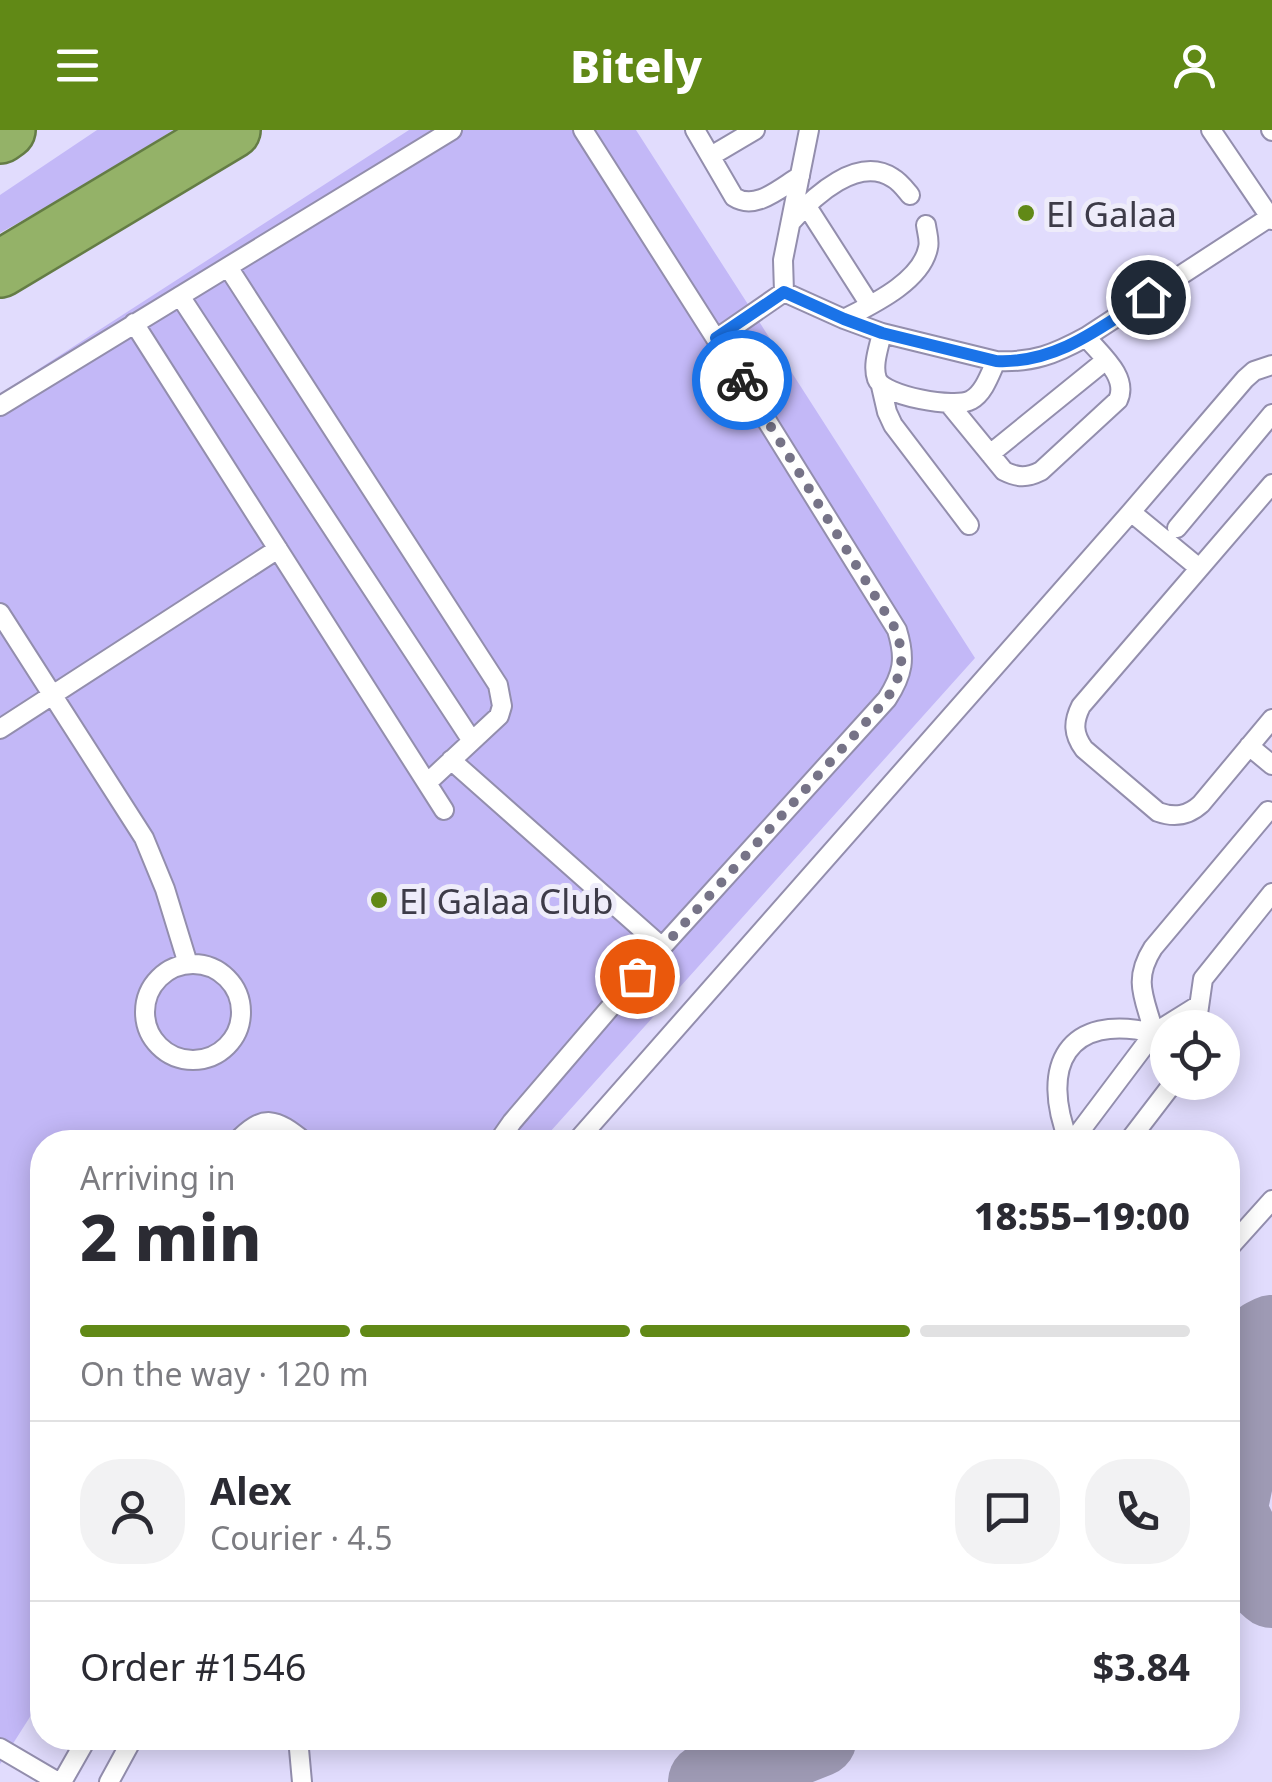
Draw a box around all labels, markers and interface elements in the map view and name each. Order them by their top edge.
text: Bitely [570,35,702,96]
icon: menu [50,38,105,93]
icon: person [1167,38,1222,93]
place label: El Galaa [1046,190,1177,237]
marker: El Galaa [1015,202,1037,224]
pin [1106,255,1191,340]
icon: home [1121,270,1176,325]
courier [692,330,792,430]
icon: bike [715,353,770,408]
place label: El Galaa Club [399,877,613,924]
marker: El Galaa Club [368,889,390,911]
pin [595,934,680,1019]
icon: bag [610,949,665,1004]
map controls [1150,1010,1240,1100]
button: locate [1150,1010,1240,1100]
text: Arriving in [80,1156,235,1199]
text: 18:55–19:00 [974,1189,1190,1241]
text: 2 min [80,1192,262,1280]
text: On the way · 120 m [80,1352,369,1395]
button: person [80,1459,185,1564]
button: chat [955,1459,1060,1564]
button: phone [1085,1459,1190,1564]
text: Alex [210,1464,292,1516]
text: Courier · 4.5 [210,1516,393,1559]
text: Order #1546 [80,1640,306,1692]
text: $3.84 [1092,1640,1190,1692]

